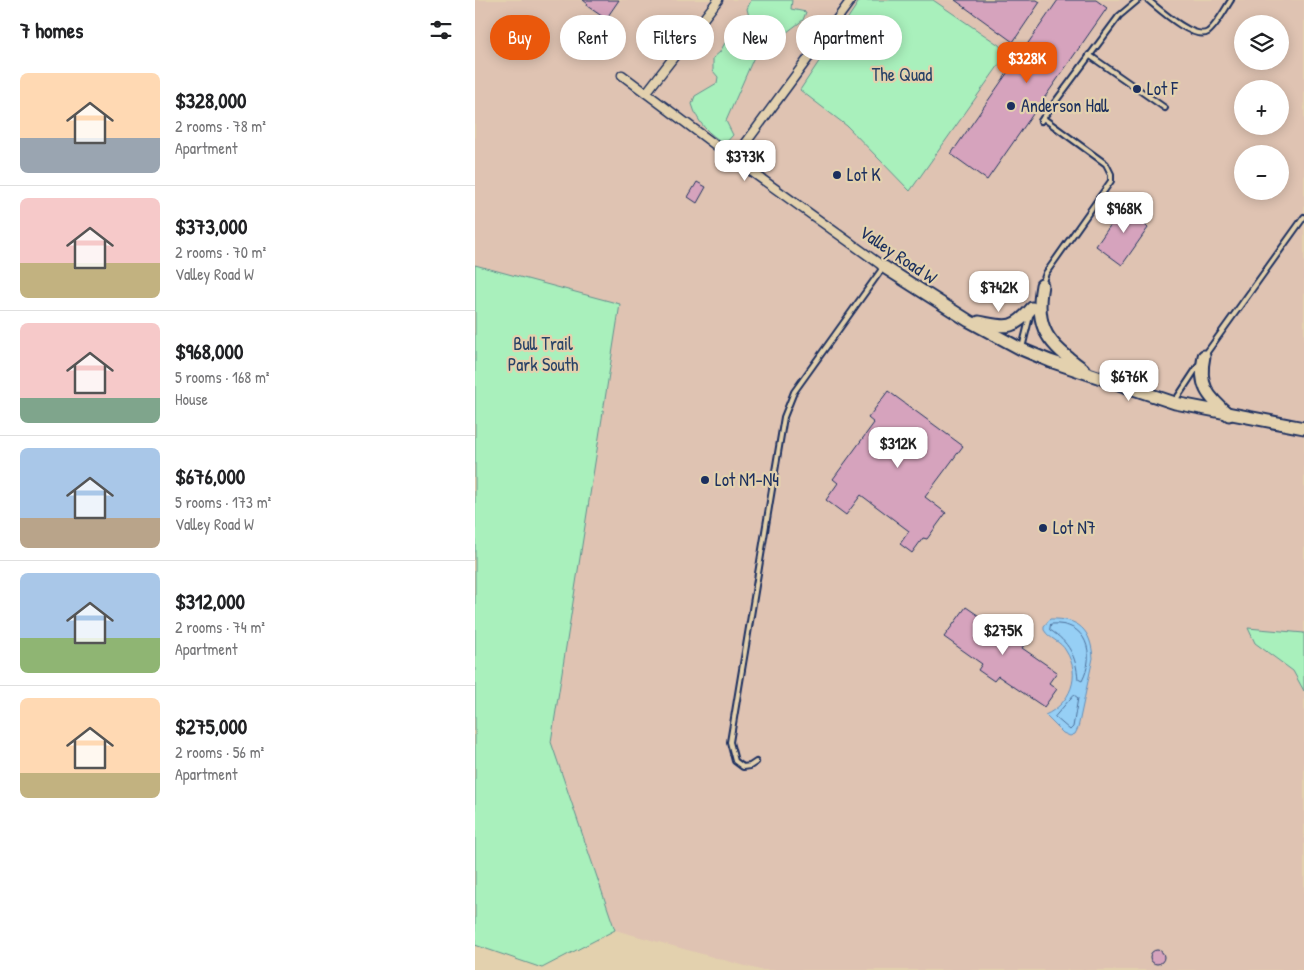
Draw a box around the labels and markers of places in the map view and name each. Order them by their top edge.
pin: $328K [992,42,1062,84]
place label: Lot F [1147,76,1179,101]
marker: Lot F [1131,83,1143,95]
place label: Anderson Hall [1021,93,1109,118]
marker: Anderson Hall [1005,100,1017,112]
pin: $373K [710,140,780,182]
place label: Lot K [847,162,881,187]
marker: Lot K [831,169,843,181]
pin: $968K [1089,192,1159,234]
pin: $742K [964,270,1034,313]
pin: $676K [1094,360,1164,402]
pin: $312K [863,426,933,469]
place label: Lot N1-N4 [715,467,779,492]
marker: Lot N1-N4 [699,474,711,486]
place label: Lot N7 [1053,515,1096,540]
marker: Lot N7 [1037,522,1049,534]
pin: $275K [968,614,1038,656]

